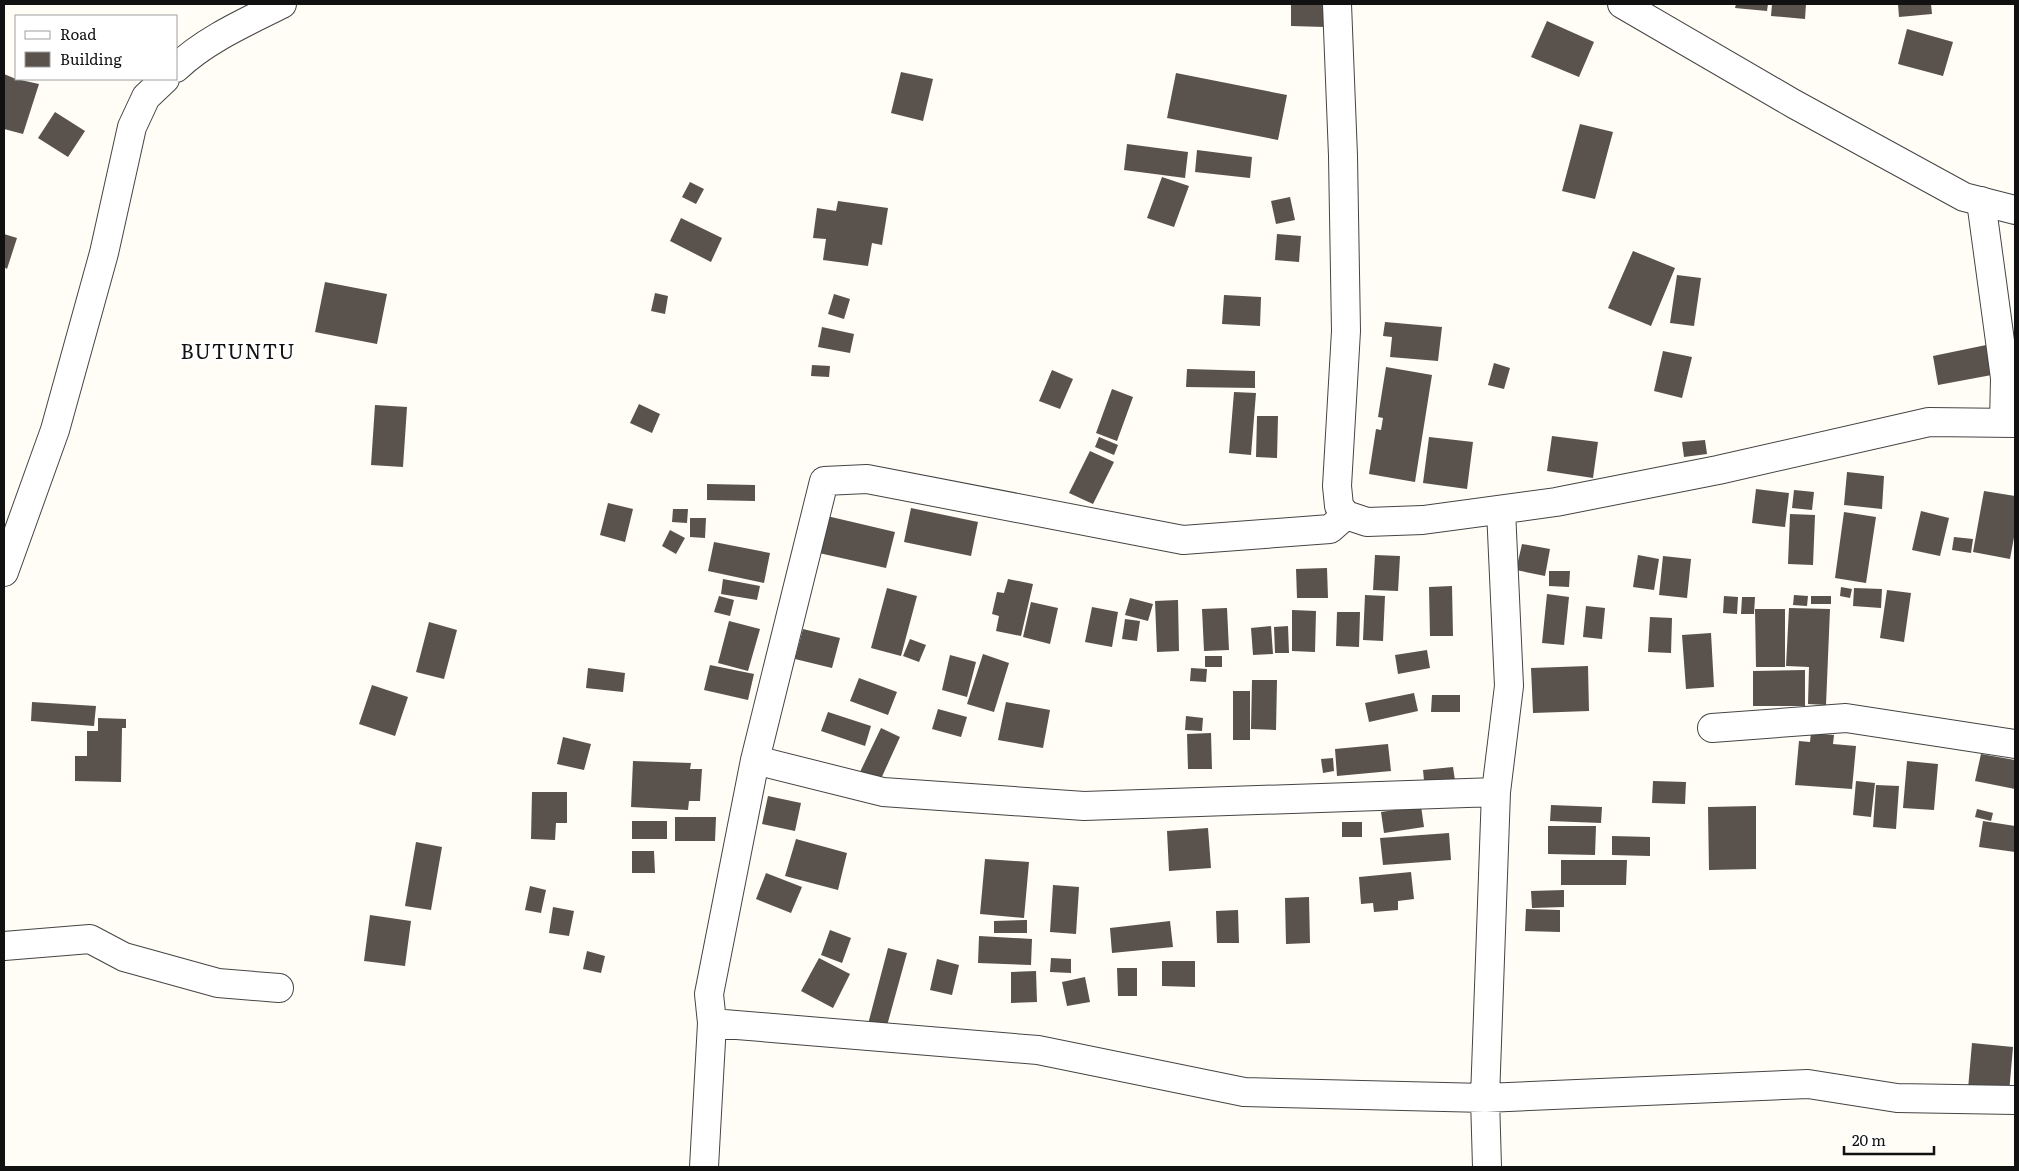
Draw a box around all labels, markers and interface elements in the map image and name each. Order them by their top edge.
legend [15,15,178,80]
text: Road [60,22,96,45]
text: Building [60,47,122,70]
district label: BUTUNTU [181,335,295,365]
scale bar [1844,1124,1934,1156]
text: 20 m [1852,1128,1886,1151]

